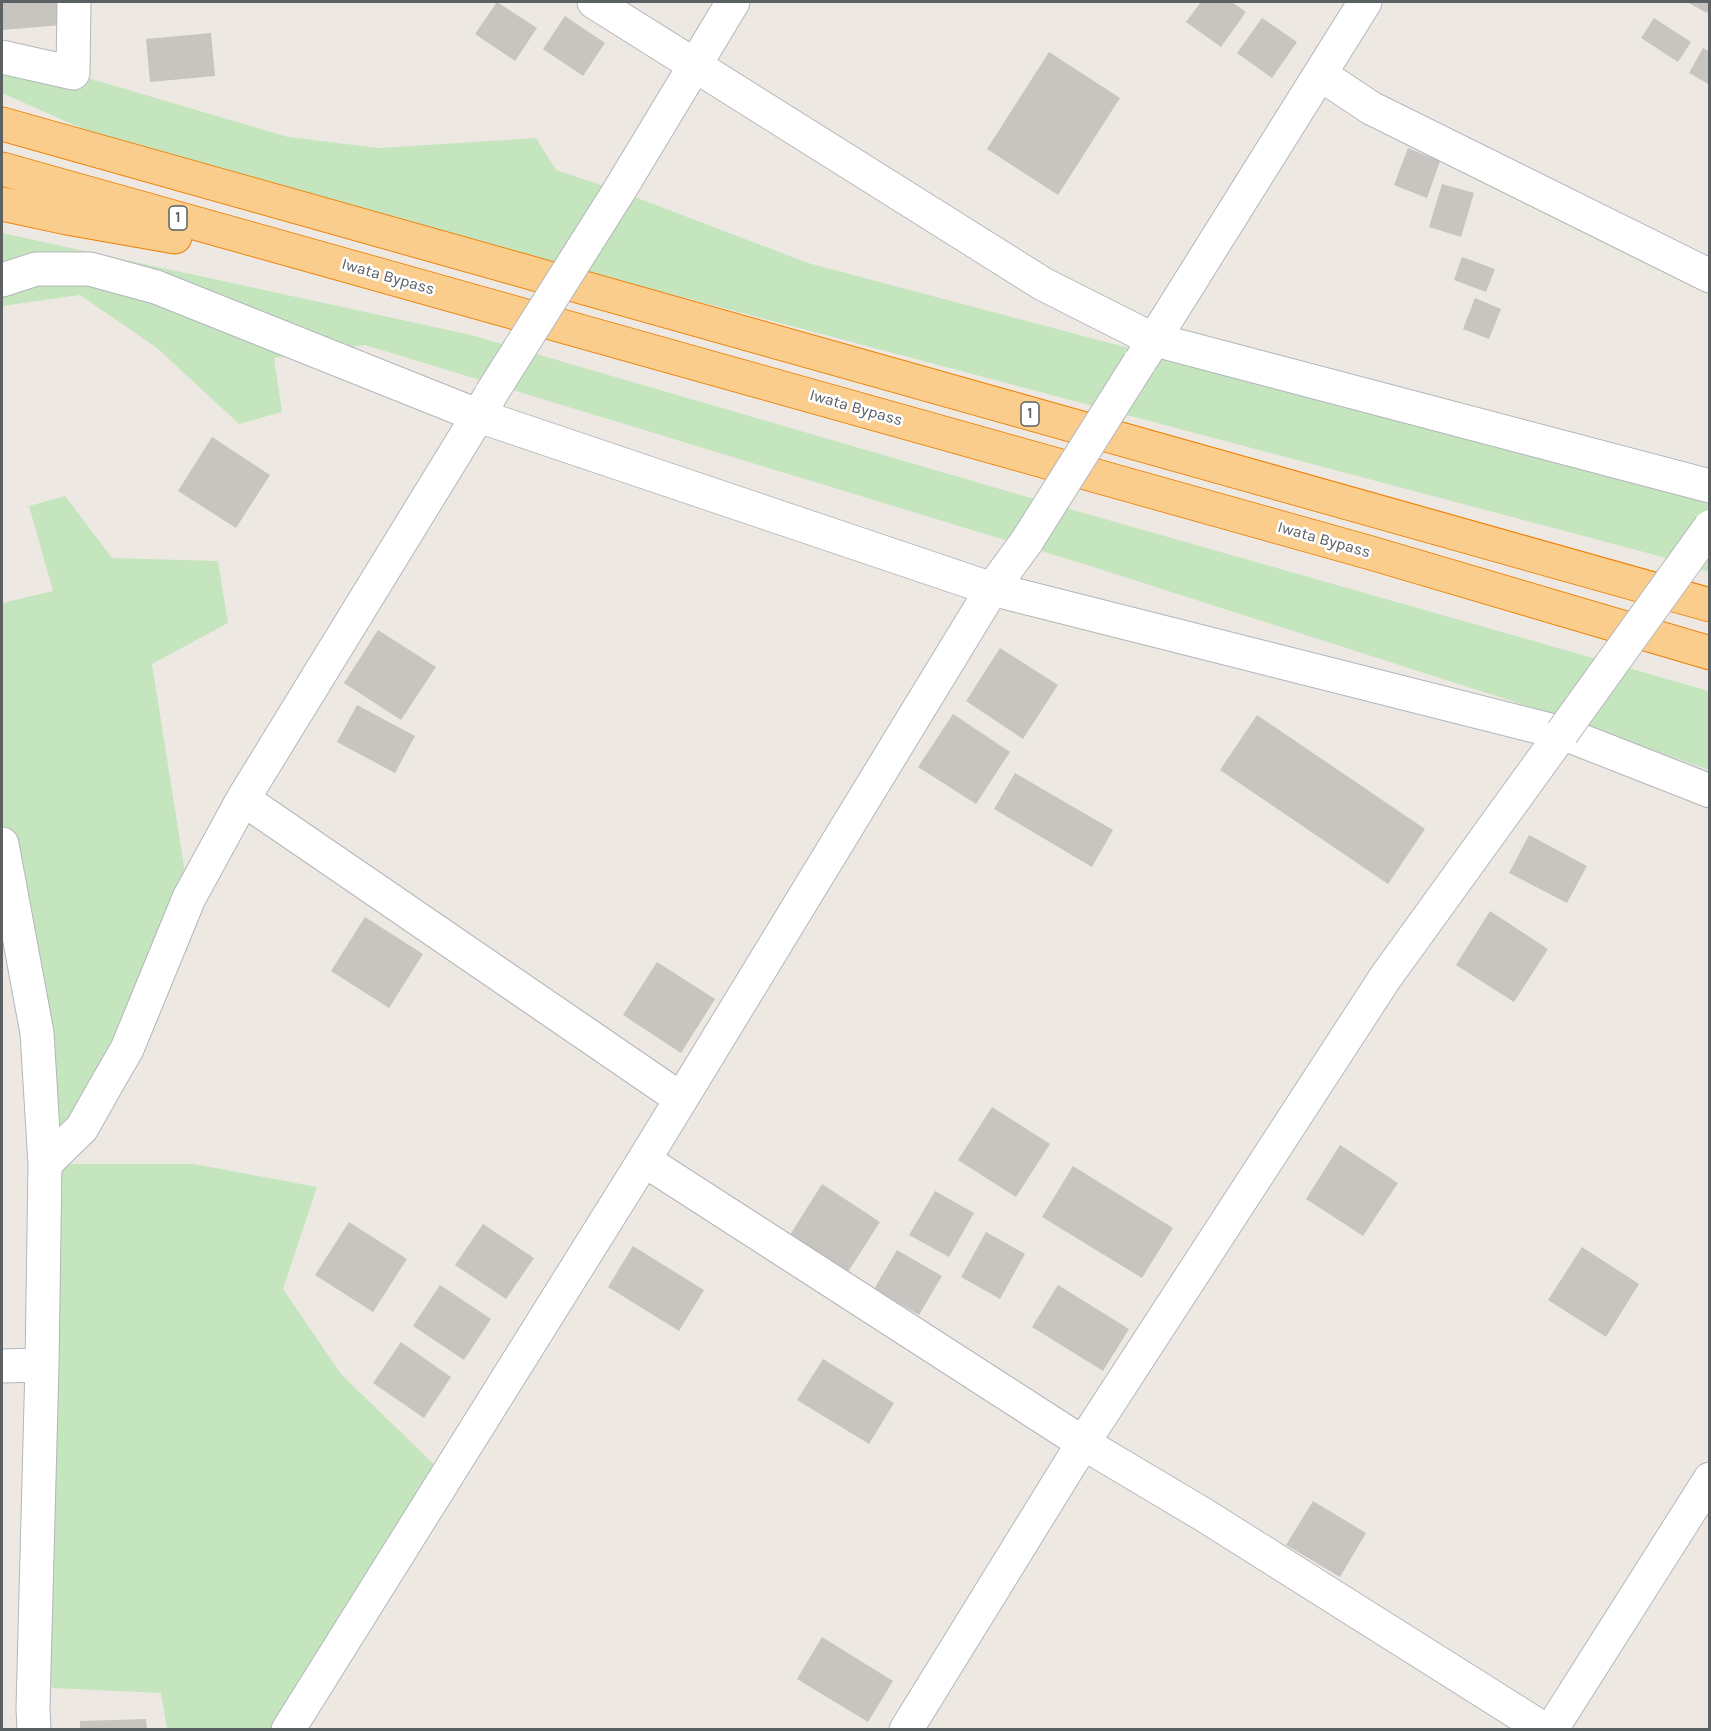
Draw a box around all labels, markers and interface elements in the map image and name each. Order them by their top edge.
road number: 1 [169,206,187,230]
street label: Iwata Bypass [339,255,437,299]
street label: Iwata Bypass [807,386,905,430]
road number: 1 [1021,402,1039,426]
street label: Iwata Bypass [1275,518,1373,562]

